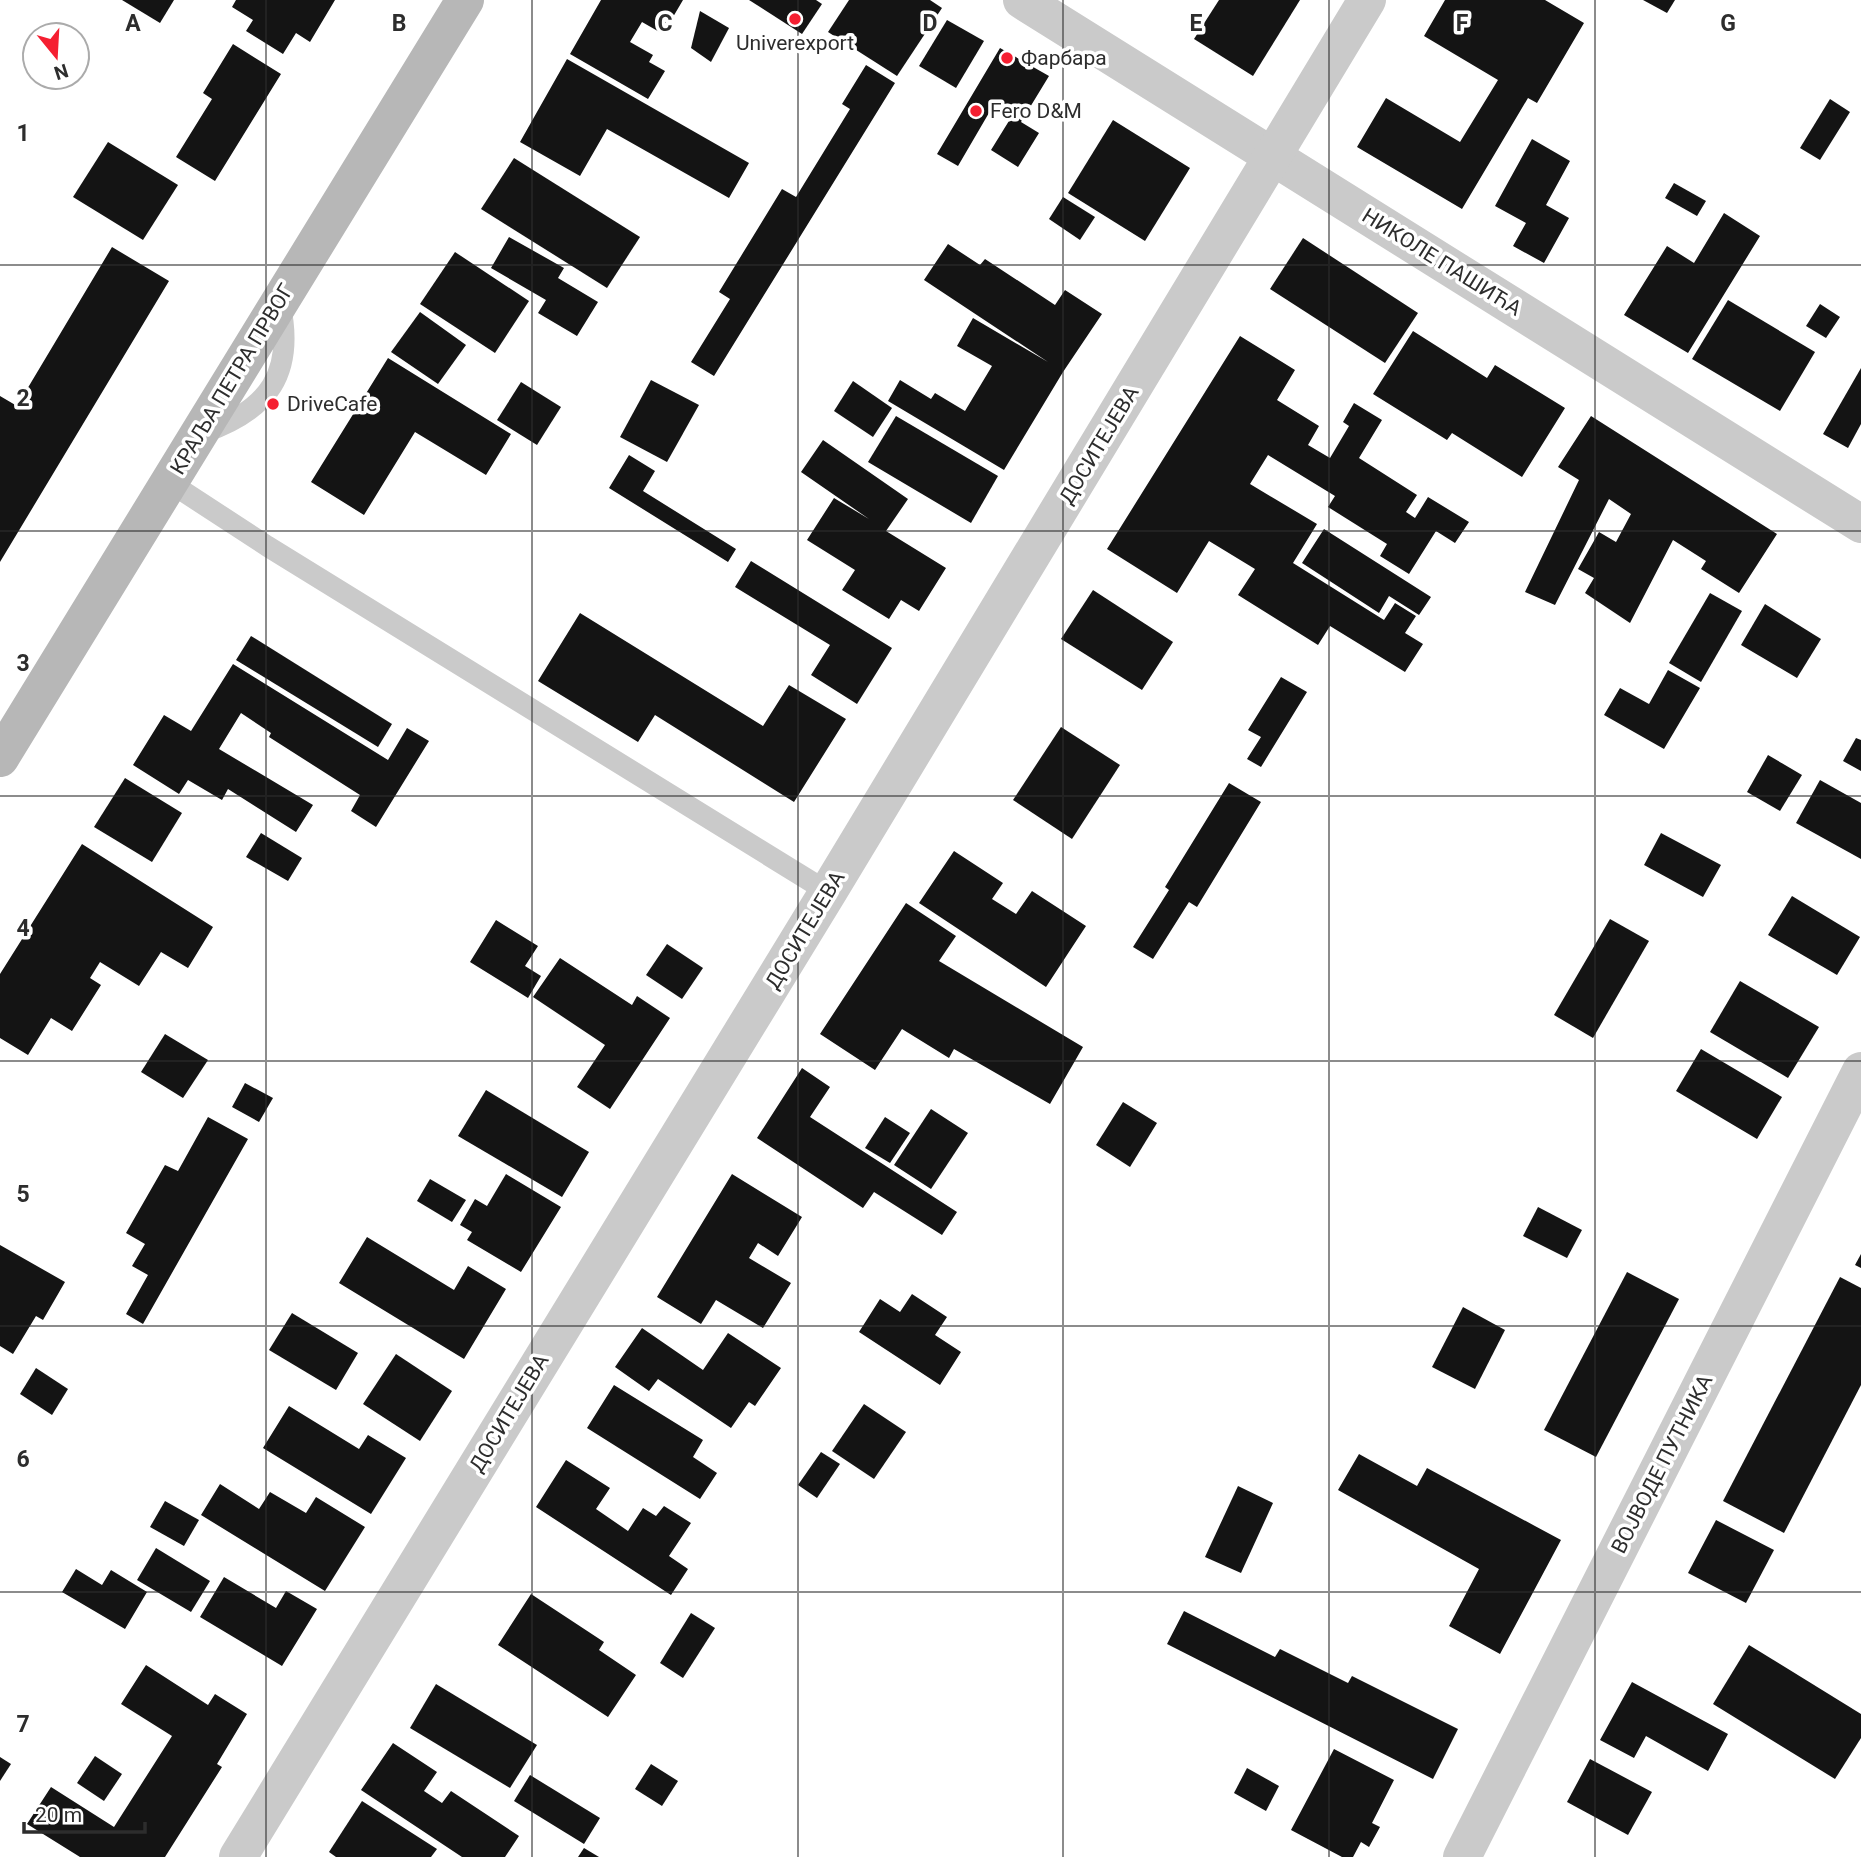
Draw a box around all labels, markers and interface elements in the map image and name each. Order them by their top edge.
text: A [125,10,141,37]
text: B [392,10,406,37]
text: C [657,10,673,37]
text: D [923,10,937,37]
text: E [1190,10,1203,37]
text: F [1456,10,1469,37]
text: G [1720,10,1736,37]
marker: Univerexport [787,11,803,27]
north arrow [21,21,91,91]
place label: Univerexport [736,31,854,55]
place label: Фарбара [1021,46,1107,70]
marker: Фарбара [999,50,1015,66]
text: N [51,59,71,85]
place label: Fero D&M [990,99,1082,123]
marker: Fero D&M [968,103,984,119]
text: 1 [16,120,30,147]
street label: НИКОЛЕ ПАШИЋА [1358,203,1526,321]
street label: КРАЉА ПЕТРА ПРВОГ [165,279,299,479]
street label: ДОСИТЕЈЕВА [1054,382,1144,508]
text: 2 [16,385,30,412]
place label: DriveCafe [287,392,377,416]
marker: DriveCafe [265,396,281,412]
text: 3 [16,650,30,677]
street label: ДОСИТЕЈЕВА [760,867,850,993]
text: 4 [16,915,30,942]
text: 5 [16,1181,30,1208]
street label: ДОСИТЕЈЕВА [464,1350,554,1476]
street label: ВОЈВОДЕ ПУТНИКА [1607,1370,1718,1557]
text: 6 [16,1446,30,1473]
text: 7 [16,1711,30,1738]
scale bar [24,1790,145,1834]
text: 20 m [35,1803,82,1827]

